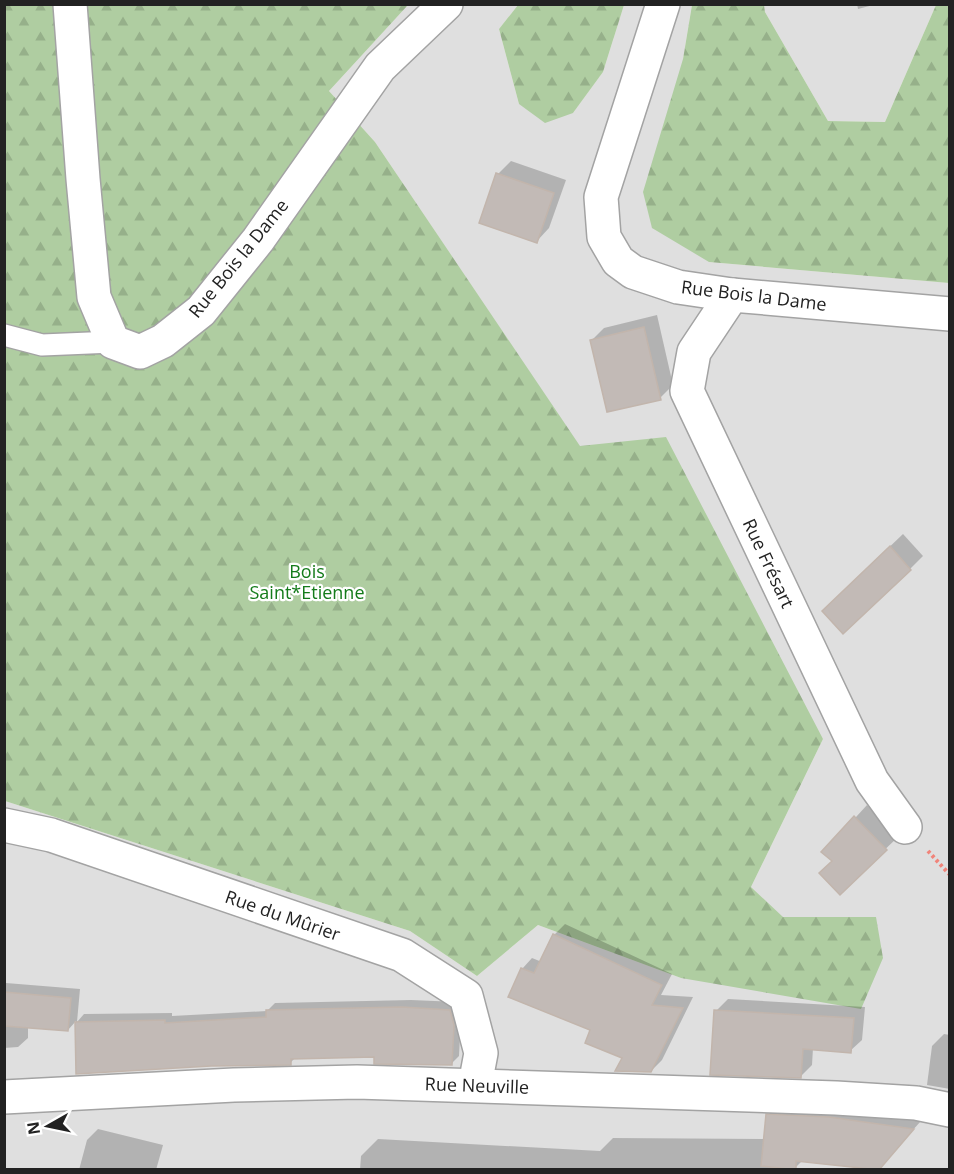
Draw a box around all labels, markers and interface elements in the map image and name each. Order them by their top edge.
street label: Rue Bois la Dame [183,194,293,322]
street label: Rue Bois la Dame [680,274,828,316]
street label: Rue Frésart [738,514,800,612]
park label: Bois Saint*Etienne [249,559,365,604]
street label: Rue du Mûrier [222,884,344,946]
street label: Rue Neuville [424,1071,530,1099]
north arrow [18,1096,78,1156]
text: N [21,1120,45,1136]

